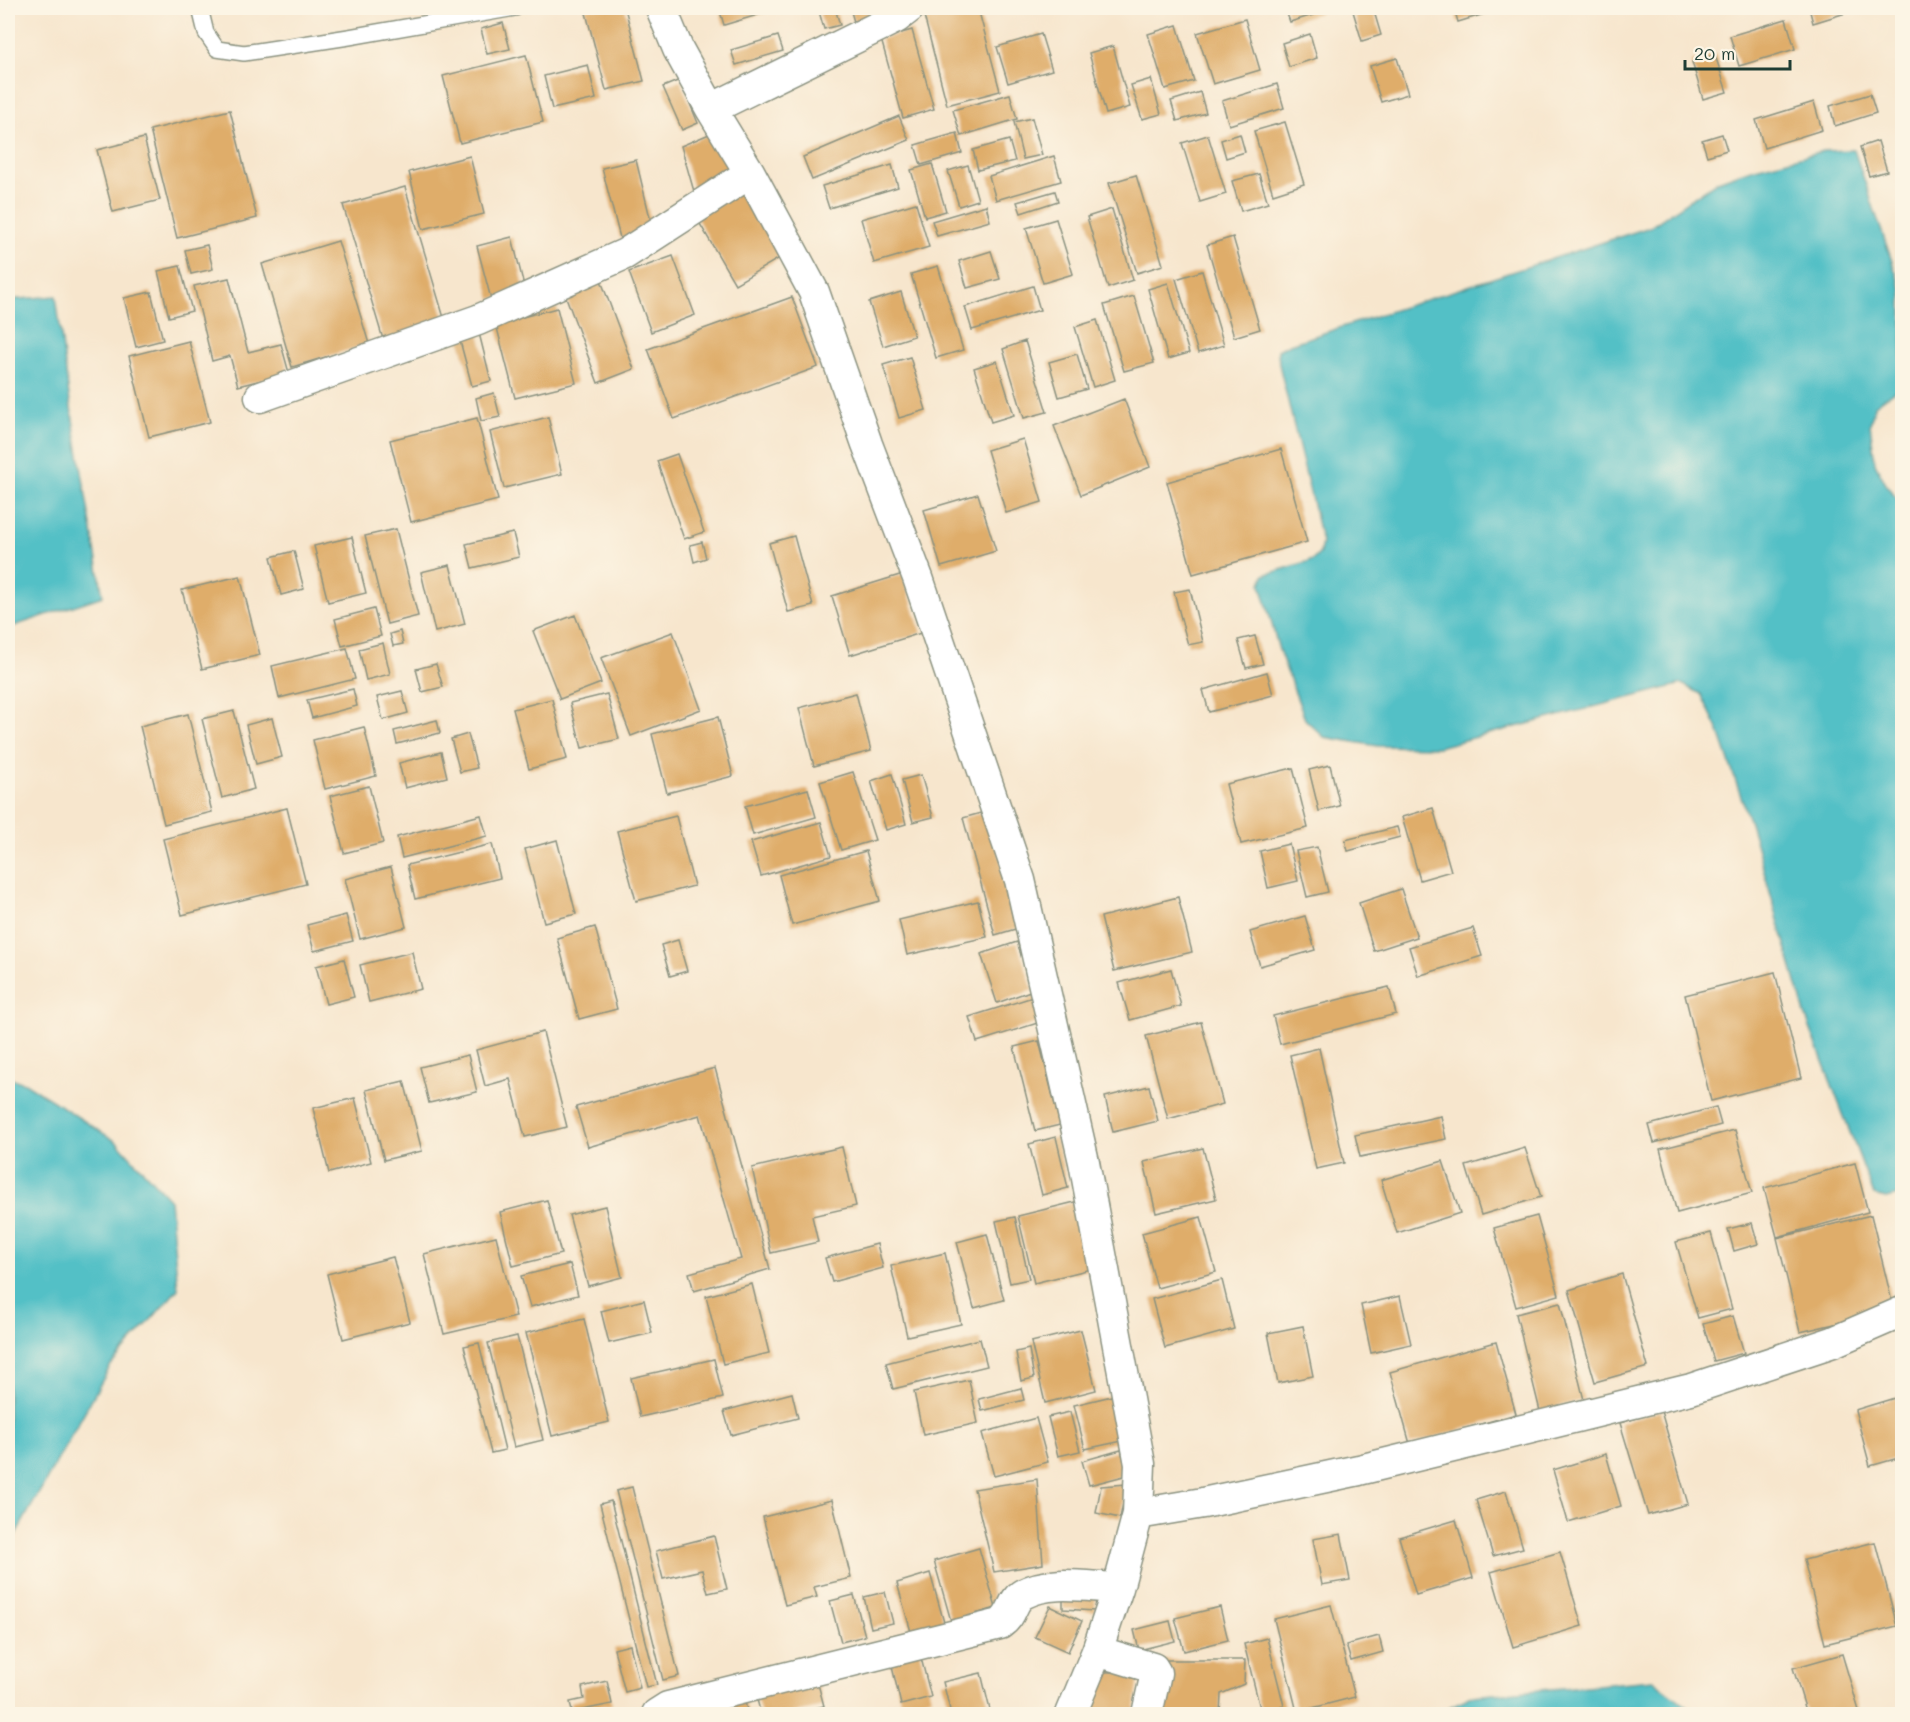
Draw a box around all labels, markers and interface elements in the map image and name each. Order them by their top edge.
scale bar [1685,33,1790,71]
text: 20 m [1694,41,1735,65]

